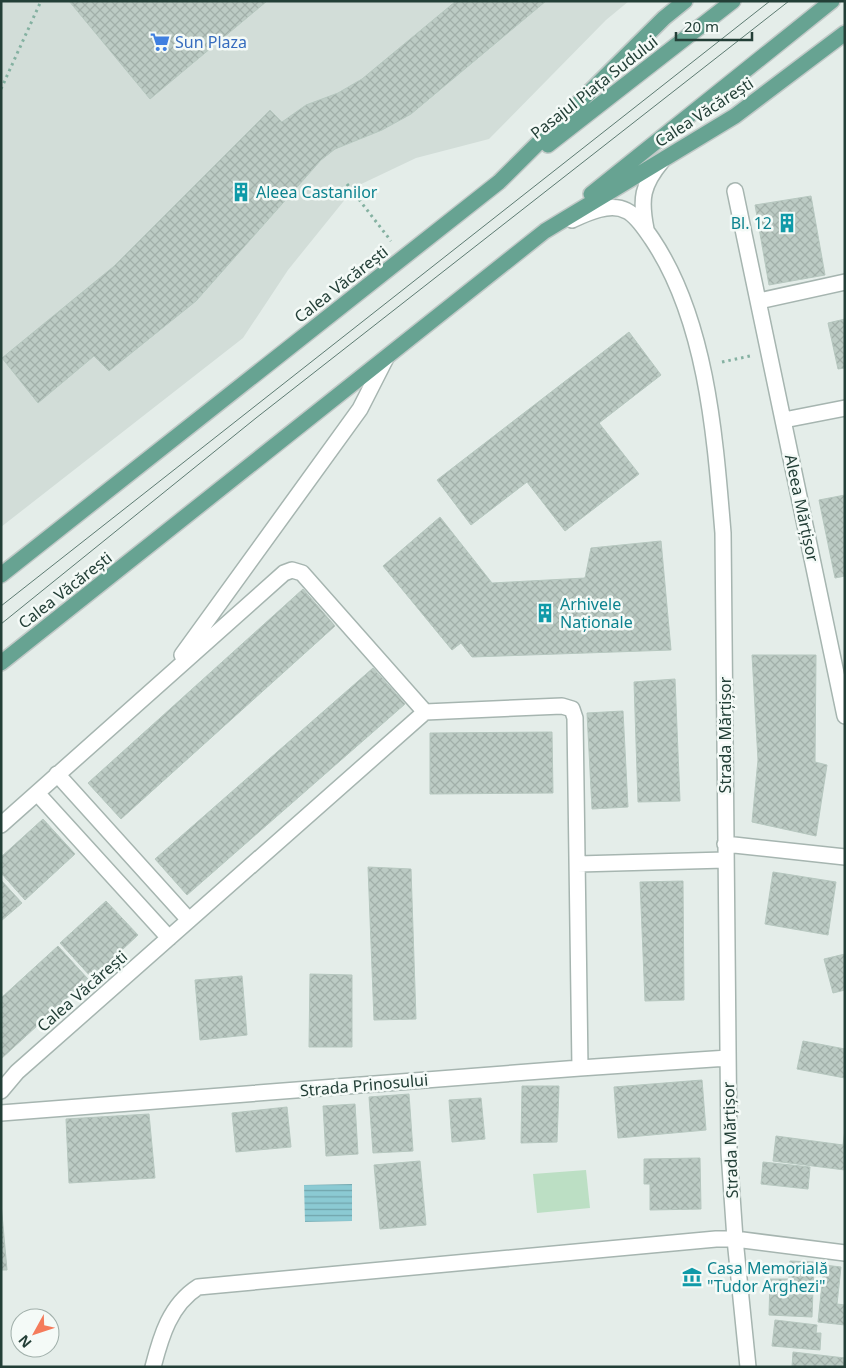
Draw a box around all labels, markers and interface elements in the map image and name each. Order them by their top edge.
scale bar [676,10,752,42]
text: 20 m [684,16,719,36]
street label: Pasajul Piața Sudului [526,30,662,144]
supermarket icon: Sun Plaza [149,31,171,53]
place label: Sun Plaza [175,31,247,53]
street label: Calea Văcărești [651,72,757,152]
building icon: Aleea Castanilor [230,181,252,203]
place label: Aleea Castanilor [256,181,378,203]
place label: Bl. 12 [731,212,772,234]
building icon: Bl. 12 [776,212,798,234]
street label: Calea Văcărești [290,240,392,328]
street label: Aleea Mărțișor [780,452,824,564]
street label: Calea Văcărești [14,546,116,634]
place label: Arhivele Naționale [560,593,633,633]
building icon: Arhivele Naționale [534,602,556,624]
street label: Strada Mărțișor [714,676,736,793]
street label: Calea Văcărești [32,946,132,1036]
street label: Strada Prinosului [299,1068,429,1102]
street label: Strada Mărțișor [717,1081,743,1199]
place label: Casa Memorială "Tudor Arghezi" [707,1257,828,1297]
museum icon: Casa Memorială "Tudor Arghezi" [681,1266,703,1288]
north arrow [10,1308,60,1358]
text: N [14,1331,36,1352]

